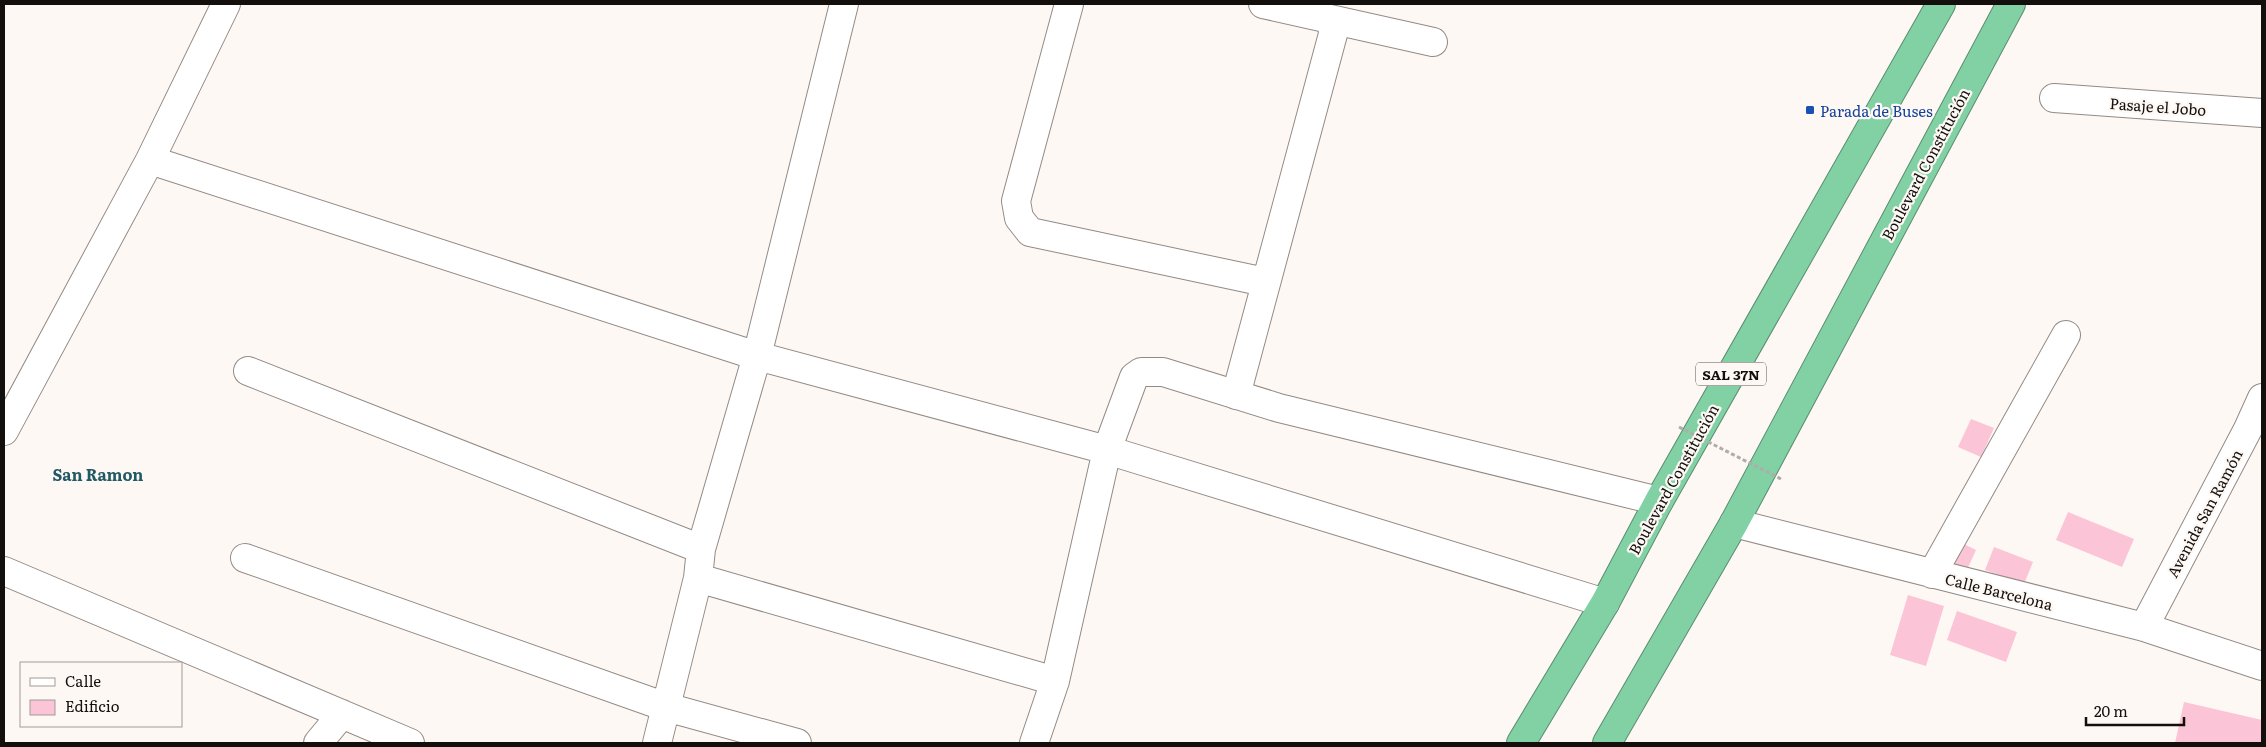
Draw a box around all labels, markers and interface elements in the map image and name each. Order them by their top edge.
street label: Boulevard Constitución [1875,84,1975,244]
street label: Pasaje el Jobo [2109,91,2207,121]
place label: Parada de Buses [1820,99,1933,122]
marker: Parada de Buses [1804,104,1816,116]
road number: SAL 37N [1696,362,1766,386]
street label: Boulevard Constitución [1622,400,1724,558]
street label: Avenida San Ramón [2160,445,2248,581]
district label: San Ramon [53,462,143,486]
street label: Calle Barcelona [1943,566,2056,616]
legend [20,662,182,727]
text: Calle [65,669,101,692]
text: Edificio [65,694,120,717]
scale bar [2086,694,2184,726]
text: 20 m [2094,699,2128,722]

